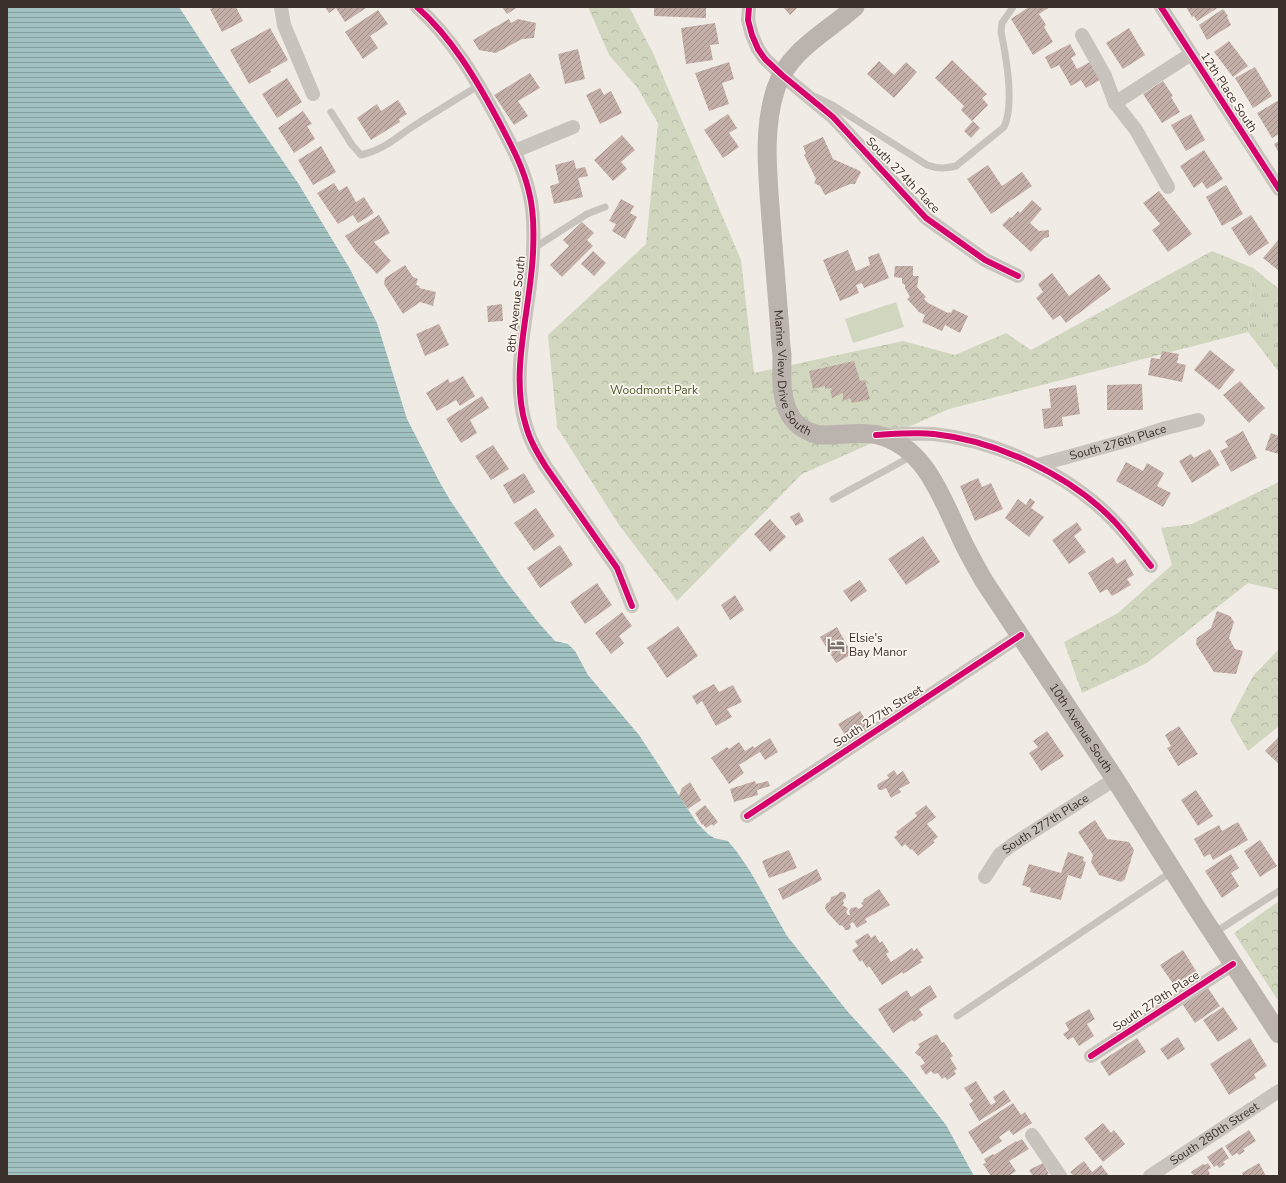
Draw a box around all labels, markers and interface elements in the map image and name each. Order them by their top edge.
street label: 12th Place South [1197,49,1261,135]
street label: South 274th Place [863,134,943,216]
street label: 8th Avenue South [503,255,529,353]
street label: Marine View Drive South [770,309,814,440]
park label: Woodmont Park [610,382,699,398]
street label: South 276th Place [1068,420,1168,464]
place label: Elsie's Bay Manor [849,630,908,660]
hotel icon: Elsie's Bay Manor [826,635,846,655]
street label: 10th Avenue South [1046,680,1117,776]
street label: South 277th Street [830,681,926,751]
street label: South 277th Place [999,790,1092,858]
street label: South 279th Place [1110,967,1202,1035]
street label: South 280th Street [1167,1098,1263,1169]

